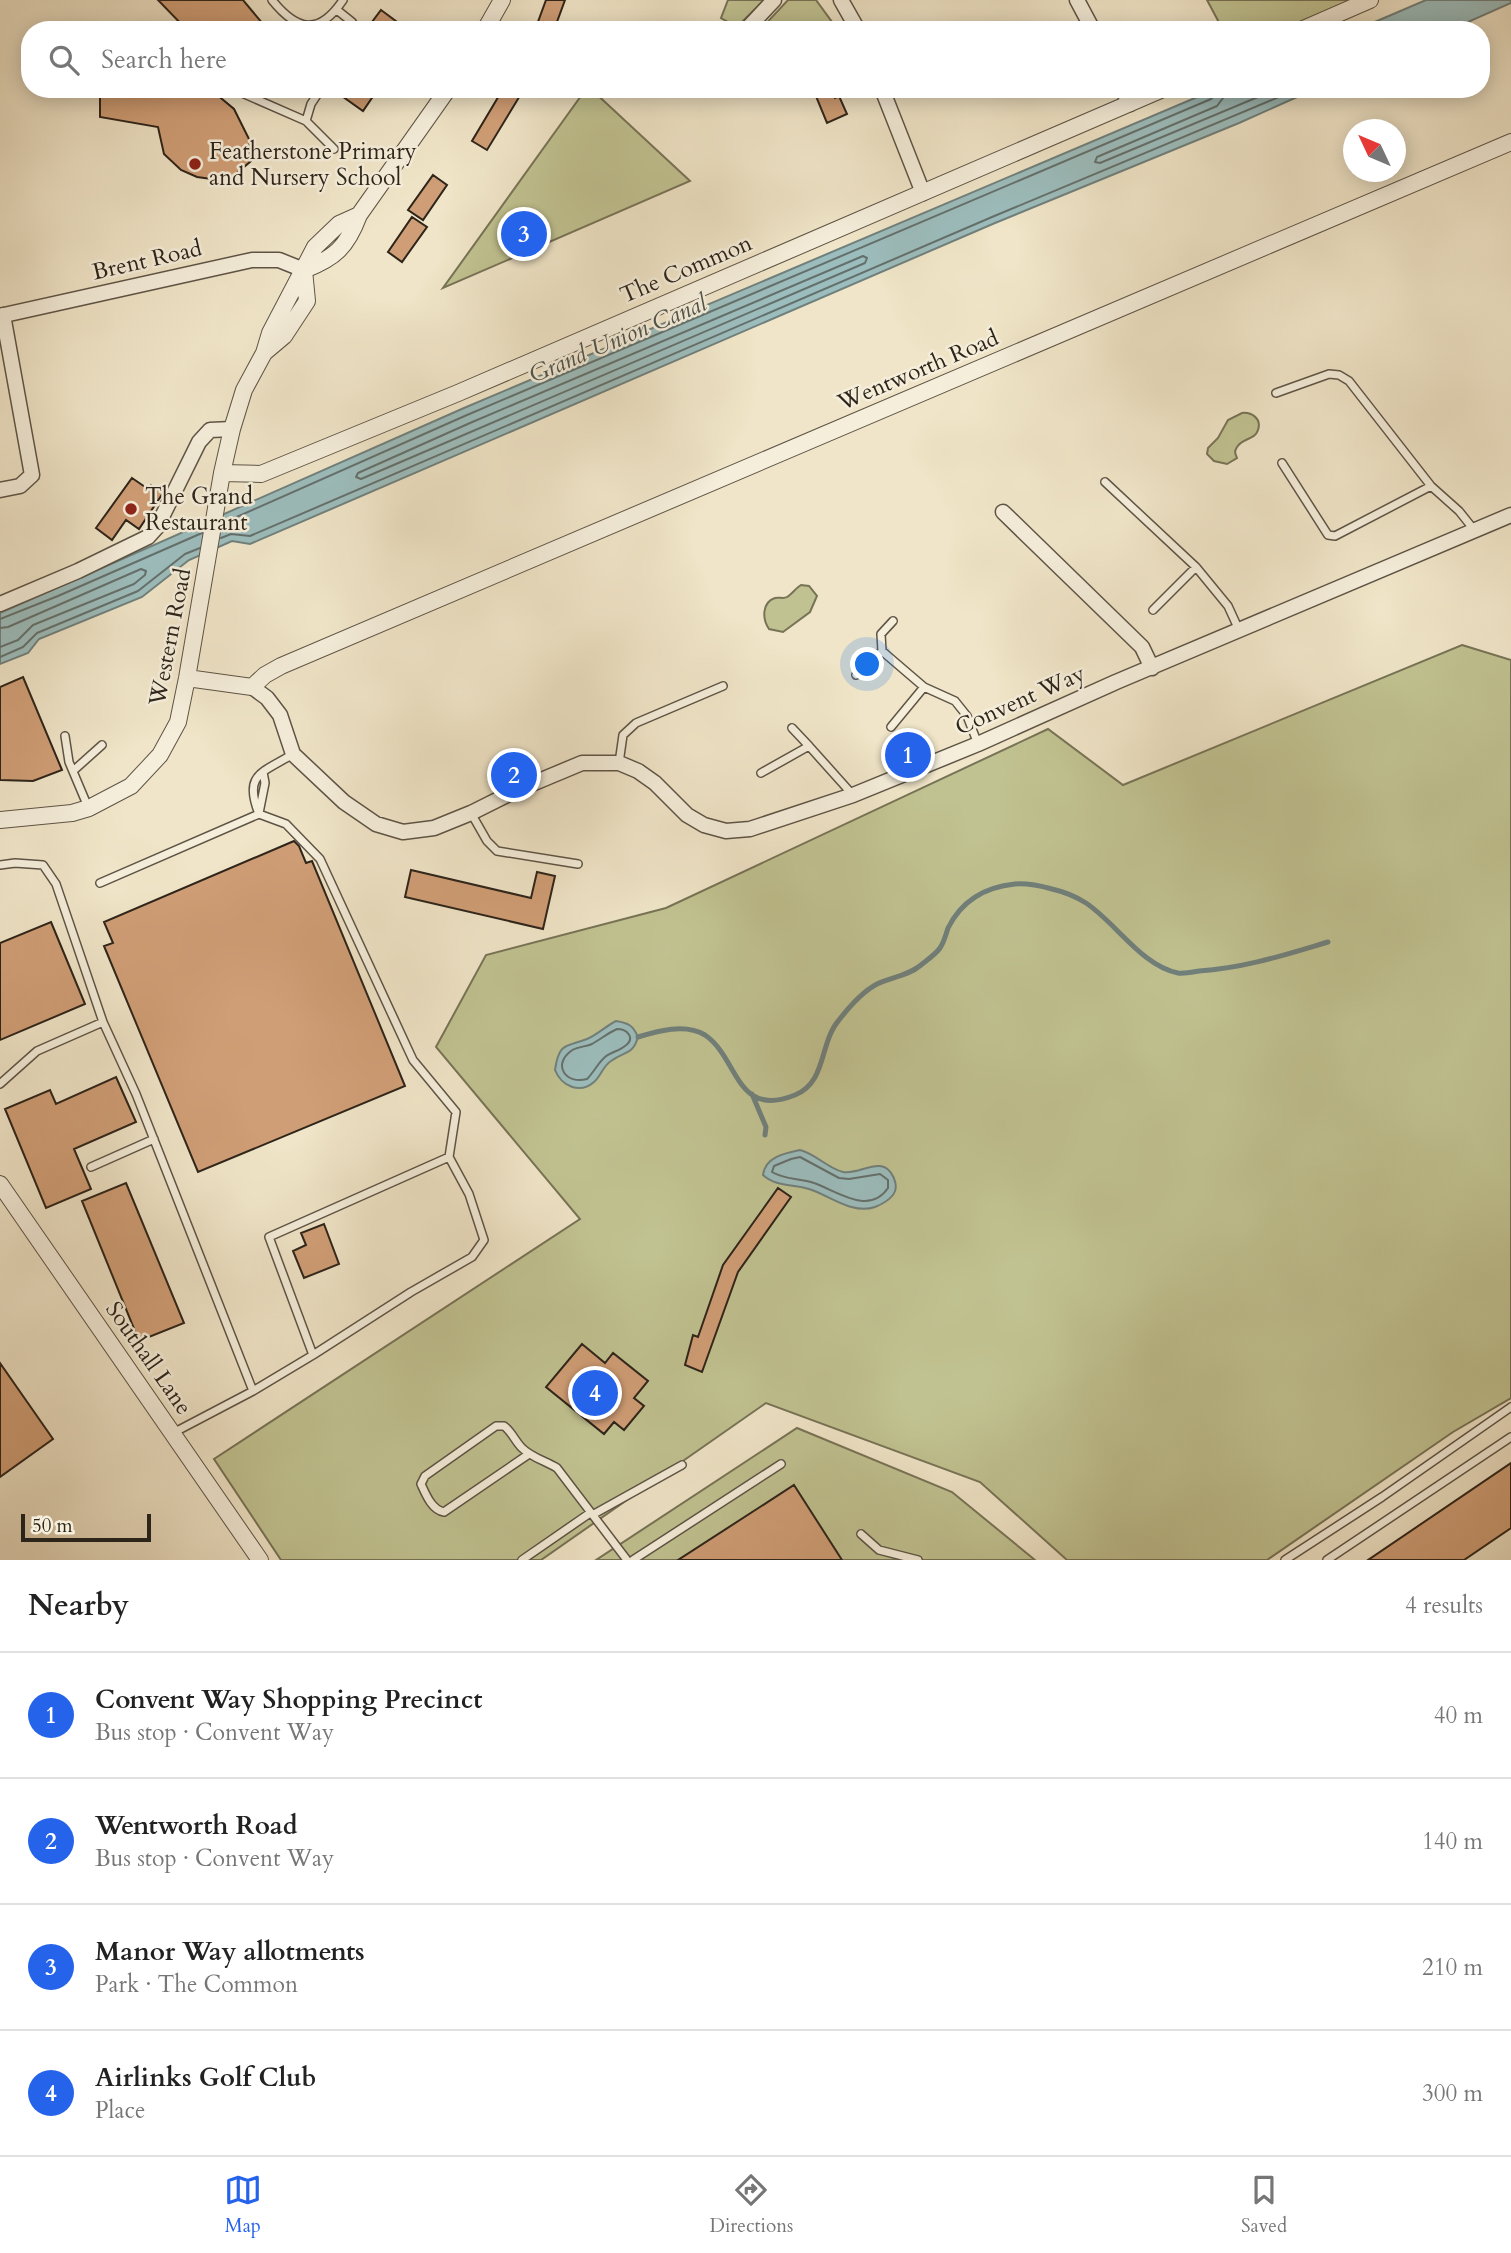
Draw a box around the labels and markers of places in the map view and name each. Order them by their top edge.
place label: Featherstone Primary and Nursery School [209,136,417,193]
marker: Featherstone Primary and Nursery School [187,156,203,172]
pin: 3 [501,208,547,260]
place label: The Grand Restaurant [145,481,254,538]
marker: The Grand Restaurant [123,501,139,517]
pin: 1 [885,729,931,781]
pin: 2 [491,749,537,801]
pin: 4 [572,1367,618,1419]

